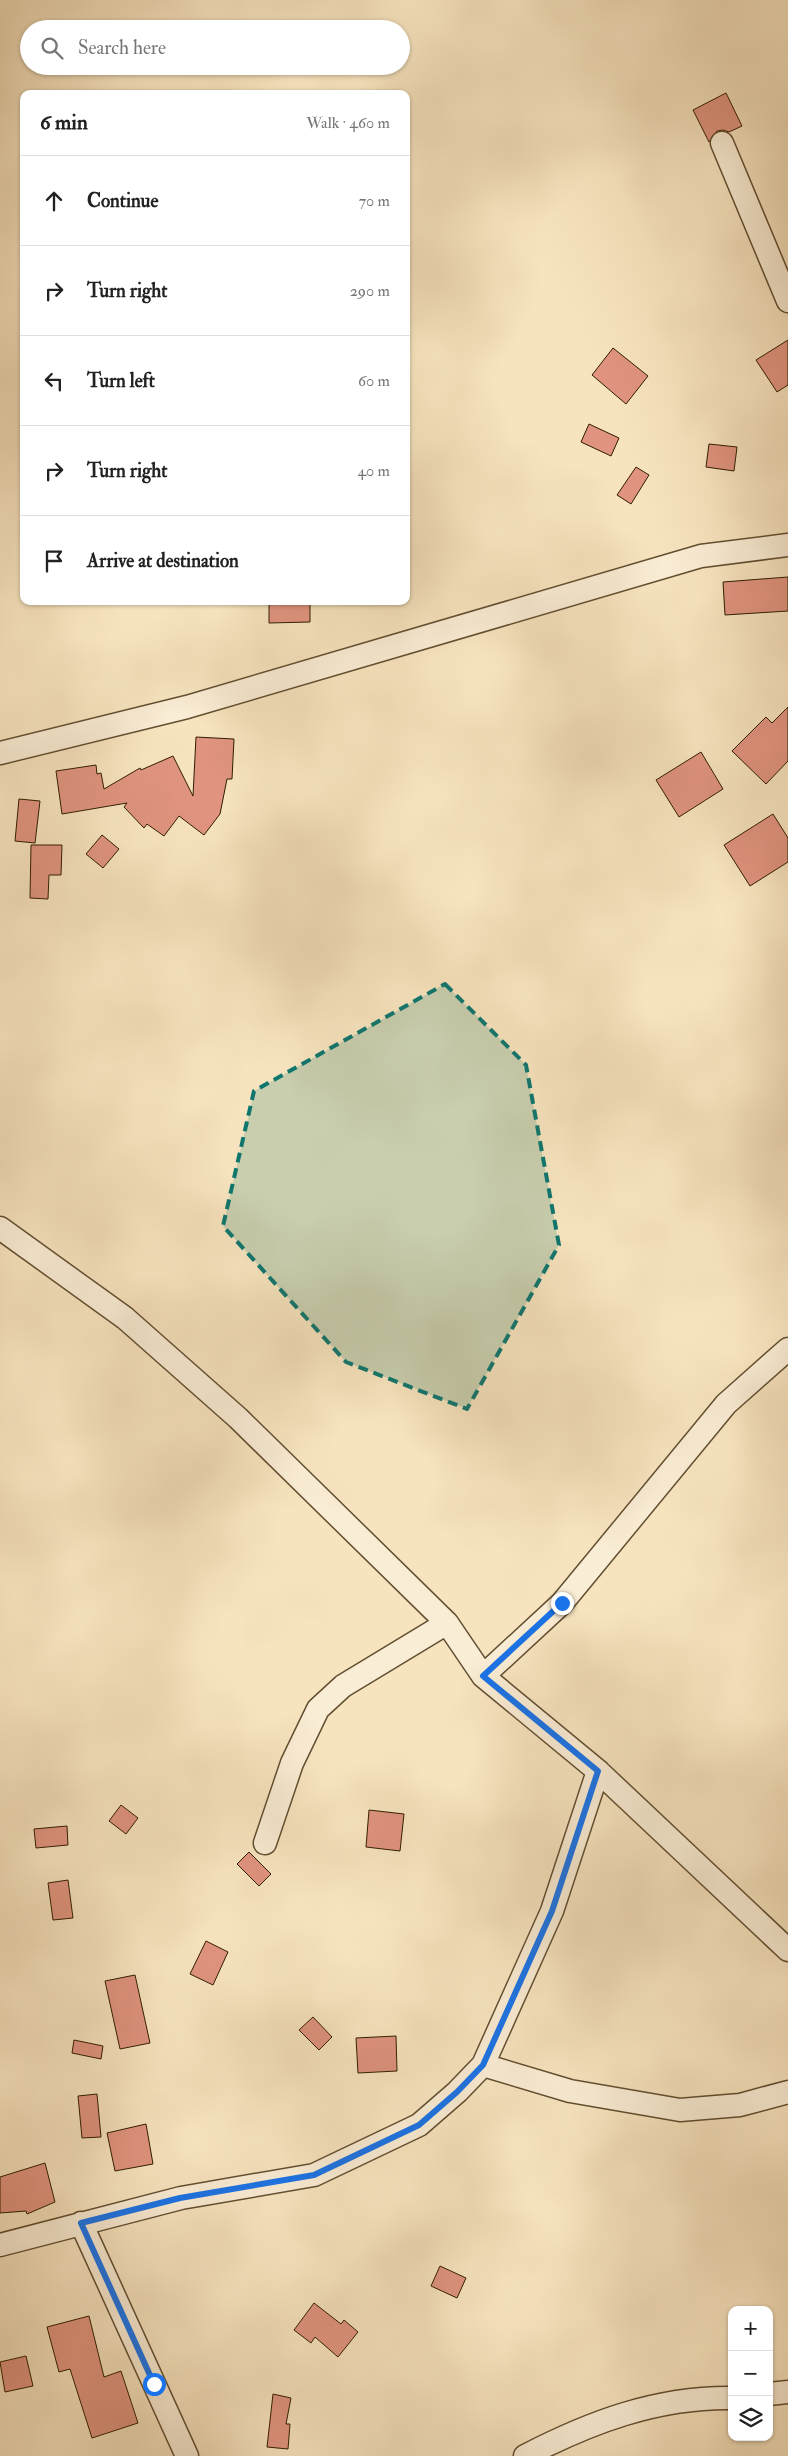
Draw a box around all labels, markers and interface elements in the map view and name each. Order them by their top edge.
search box [20,20,410,75]
icon: search [38,34,66,62]
text: Search here [78,36,166,60]
text: 6 min [40,109,88,136]
text: Walk · 460 m [306,113,390,133]
icon: ahead [40,187,68,215]
text: Continue [87,189,158,213]
text: 70 m [359,191,390,211]
icon: right [40,277,68,305]
text: Turn right [87,279,167,303]
text: 290 m [350,281,390,301]
icon: left [40,367,68,395]
text: Turn left [87,369,155,393]
text: 60 m [358,371,390,391]
icon: right [40,457,68,485]
text: Turn right [87,459,167,483]
text: 40 m [357,461,390,481]
icon: arrive [40,547,68,575]
text: Arrive at destination [87,549,239,573]
route end [551,1592,574,1615]
map controls [728,2306,773,2441]
button: + [728,2306,773,2351]
button: − [728,2351,773,2396]
route start [143,2373,166,2396]
button: layers [728,2396,773,2441]

